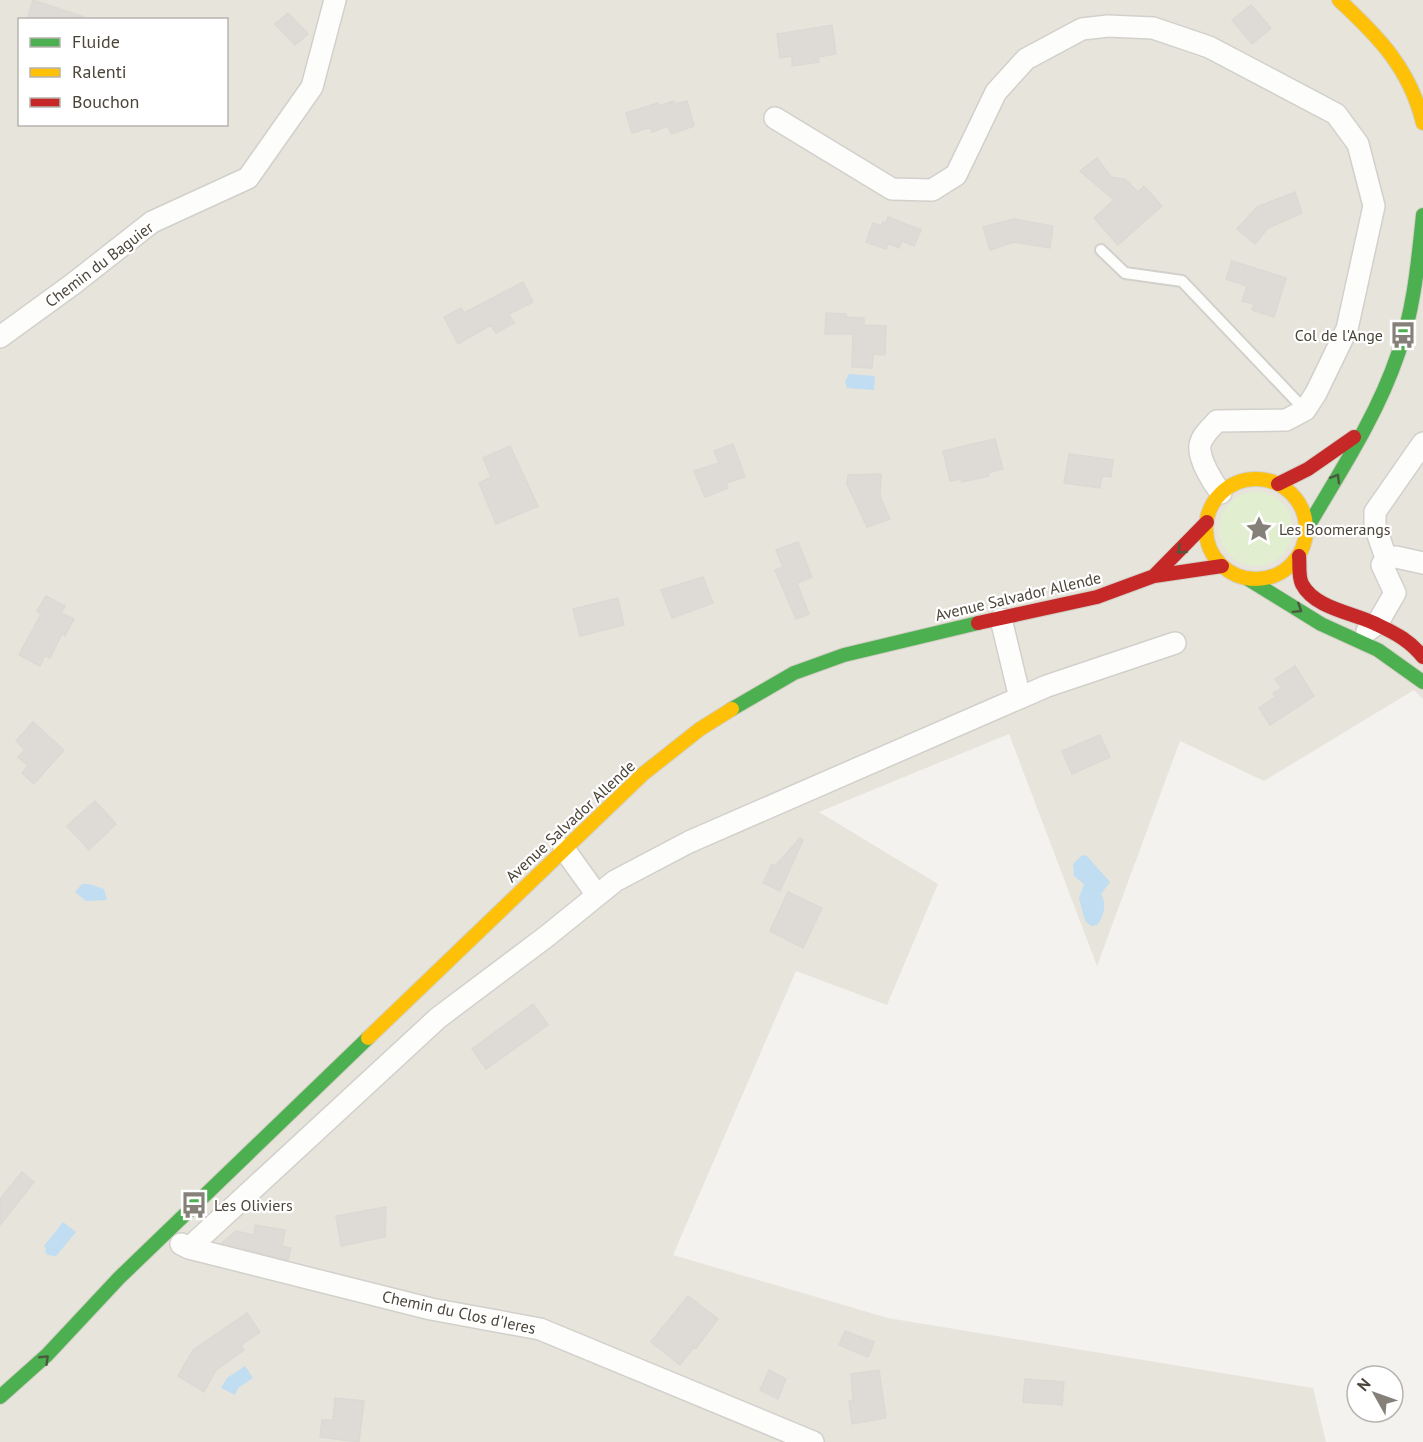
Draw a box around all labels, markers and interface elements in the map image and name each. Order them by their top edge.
legend [18,18,228,126]
text: Fluide [72,30,120,53]
text: Ralenti [72,60,127,83]
text: Bouchon [72,90,139,113]
street label: Chemin du Baguier [41,217,157,311]
bus stop icon: Col de l'Ange [1388,320,1418,350]
place label: Col de l'Ange [1295,325,1383,345]
one-way arrow [1329,474,1340,484]
place icon: Les Boomerangs [1244,514,1274,544]
place label: Les Boomerangs [1279,519,1391,539]
one-way arrow [1177,543,1188,554]
street label: Avenue Salvador Allende [933,567,1103,625]
one-way arrow [1291,602,1302,613]
street label: Avenue Salvador Allende [501,756,639,886]
bus stop icon: Les Oliviers [179,1190,209,1220]
place label: Les Oliviers [214,1195,293,1215]
street label: Chemin du Clos d'Ieres [380,1286,538,1338]
one-way arrow [37,1356,48,1367]
north arrow [1345,1364,1405,1424]
text: N [1352,1374,1375,1395]

